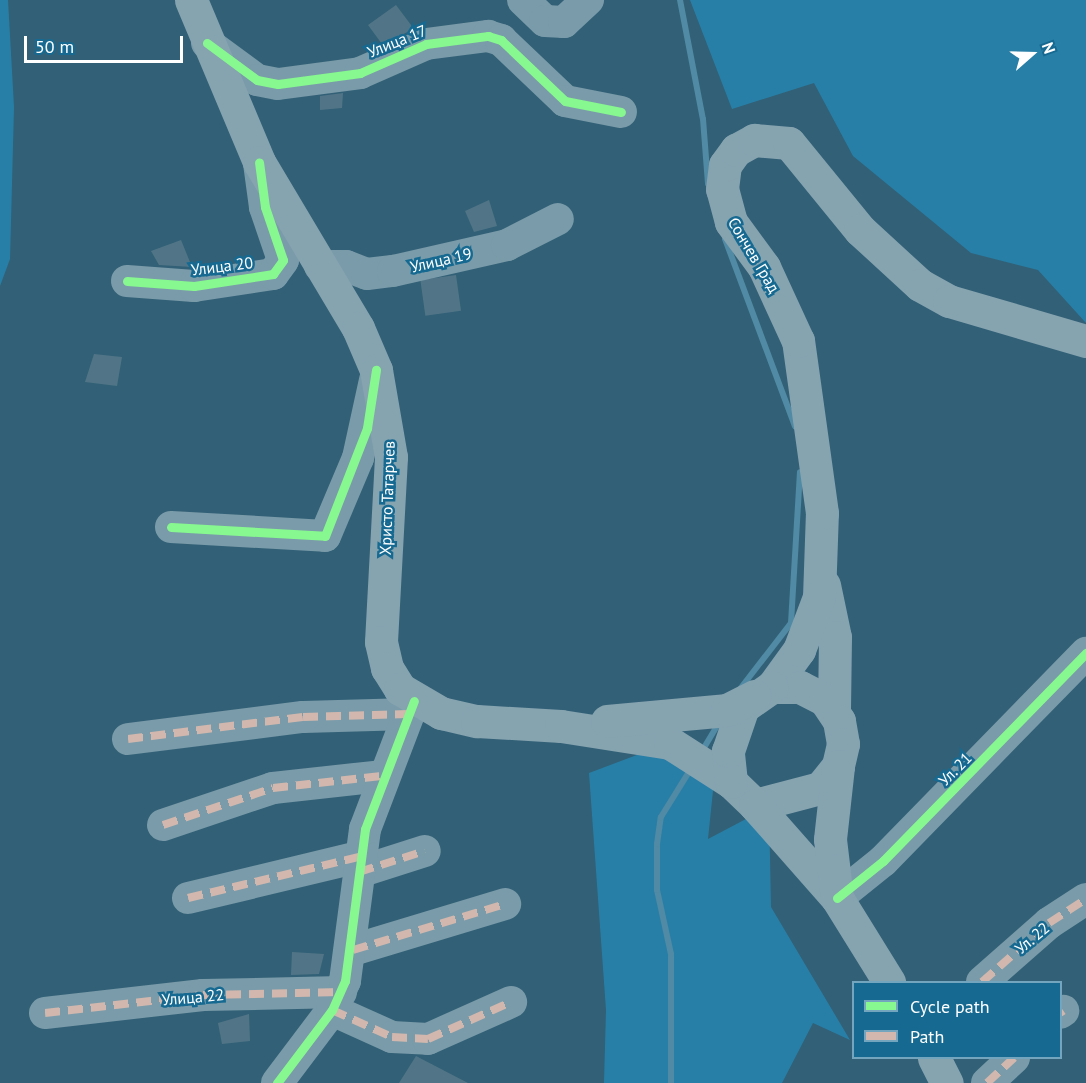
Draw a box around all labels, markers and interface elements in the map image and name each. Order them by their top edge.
street label: Улица 17 [364,20,430,62]
scale bar [27,24,186,62]
north arrow [1002,24,1062,84]
text: 50 m [35,35,74,58]
text: N [1038,39,1060,56]
street label: Сончев Град [724,214,784,296]
street label: Улица 19 [408,244,474,276]
street label: Улица 20 [190,253,254,279]
street label: Христо Татарчев [375,440,399,556]
street label: Ул. 21 [934,748,976,790]
street label: Ул. 22 [1010,918,1054,958]
legend [852,981,1062,1059]
street label: Улица 22 [161,985,225,1009]
text: Cycle path [910,995,990,1018]
text: Path [910,1025,944,1048]

